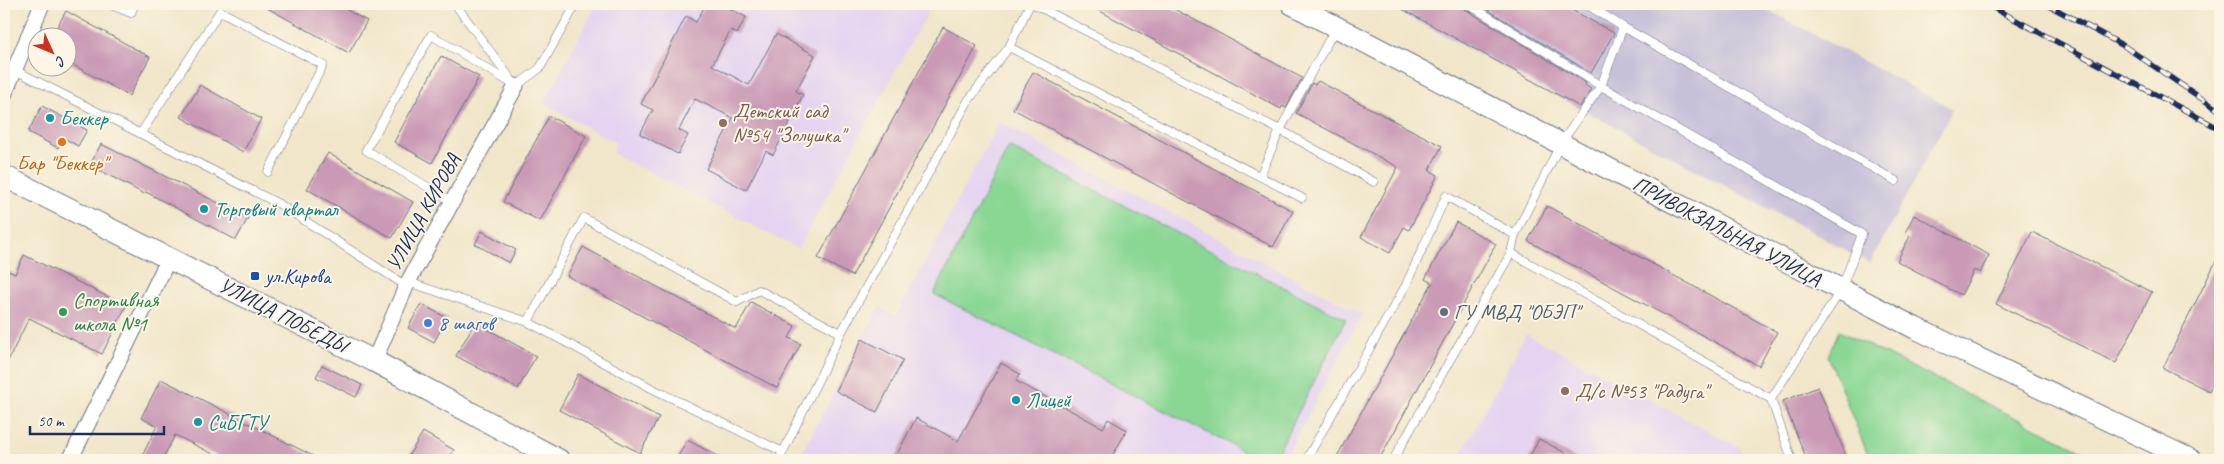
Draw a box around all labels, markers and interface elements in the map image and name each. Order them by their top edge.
north arrow [28,28,78,78]
text: С [51,52,69,71]
place label: Детский сад №54 "Золушка" [733,98,849,148]
place label: Беккер [60,105,110,131]
marker: Беккер [44,112,56,124]
marker: Детский сад №54 "Золушка" [717,117,729,129]
marker: Бар "Беккер" [56,136,68,148]
street label: УЛИЦА КИРОВА [380,148,466,275]
place label: Бар "Беккер" [17,150,111,176]
street label: ПРИВОКЗАЛЬНАЯ УЛИЦА [1628,170,1826,292]
place label: Торговый квартал [214,196,339,222]
marker: Торговый квартал [198,203,210,215]
place label: ул.Кирова [263,263,333,289]
marker: ул.Кирова [249,270,261,282]
street label: УЛИЦА ПОБЕДЫ [215,272,355,360]
place label: Спортивная школа №1 [73,287,160,337]
place label: ГУ МВД "ОБЭП" [1454,299,1583,325]
marker: Спортивная школа №1 [57,306,69,318]
marker: ГУ МВД "ОБЭП" [1438,306,1450,318]
place label: 8 шагов [438,310,498,336]
marker: 8 шагов [422,317,434,329]
place label: Д/с №53 "Радуга" [1575,378,1712,404]
marker: Д/с №53 "Радуга" [1559,385,1571,397]
place label: Лицей [1026,387,1072,413]
marker: Лицей [1010,394,1022,406]
scale bar [30,404,164,436]
place label: СиБГТУ [208,409,270,435]
text: 50 m [38,412,65,431]
marker: СиБГТУ [192,416,204,428]

